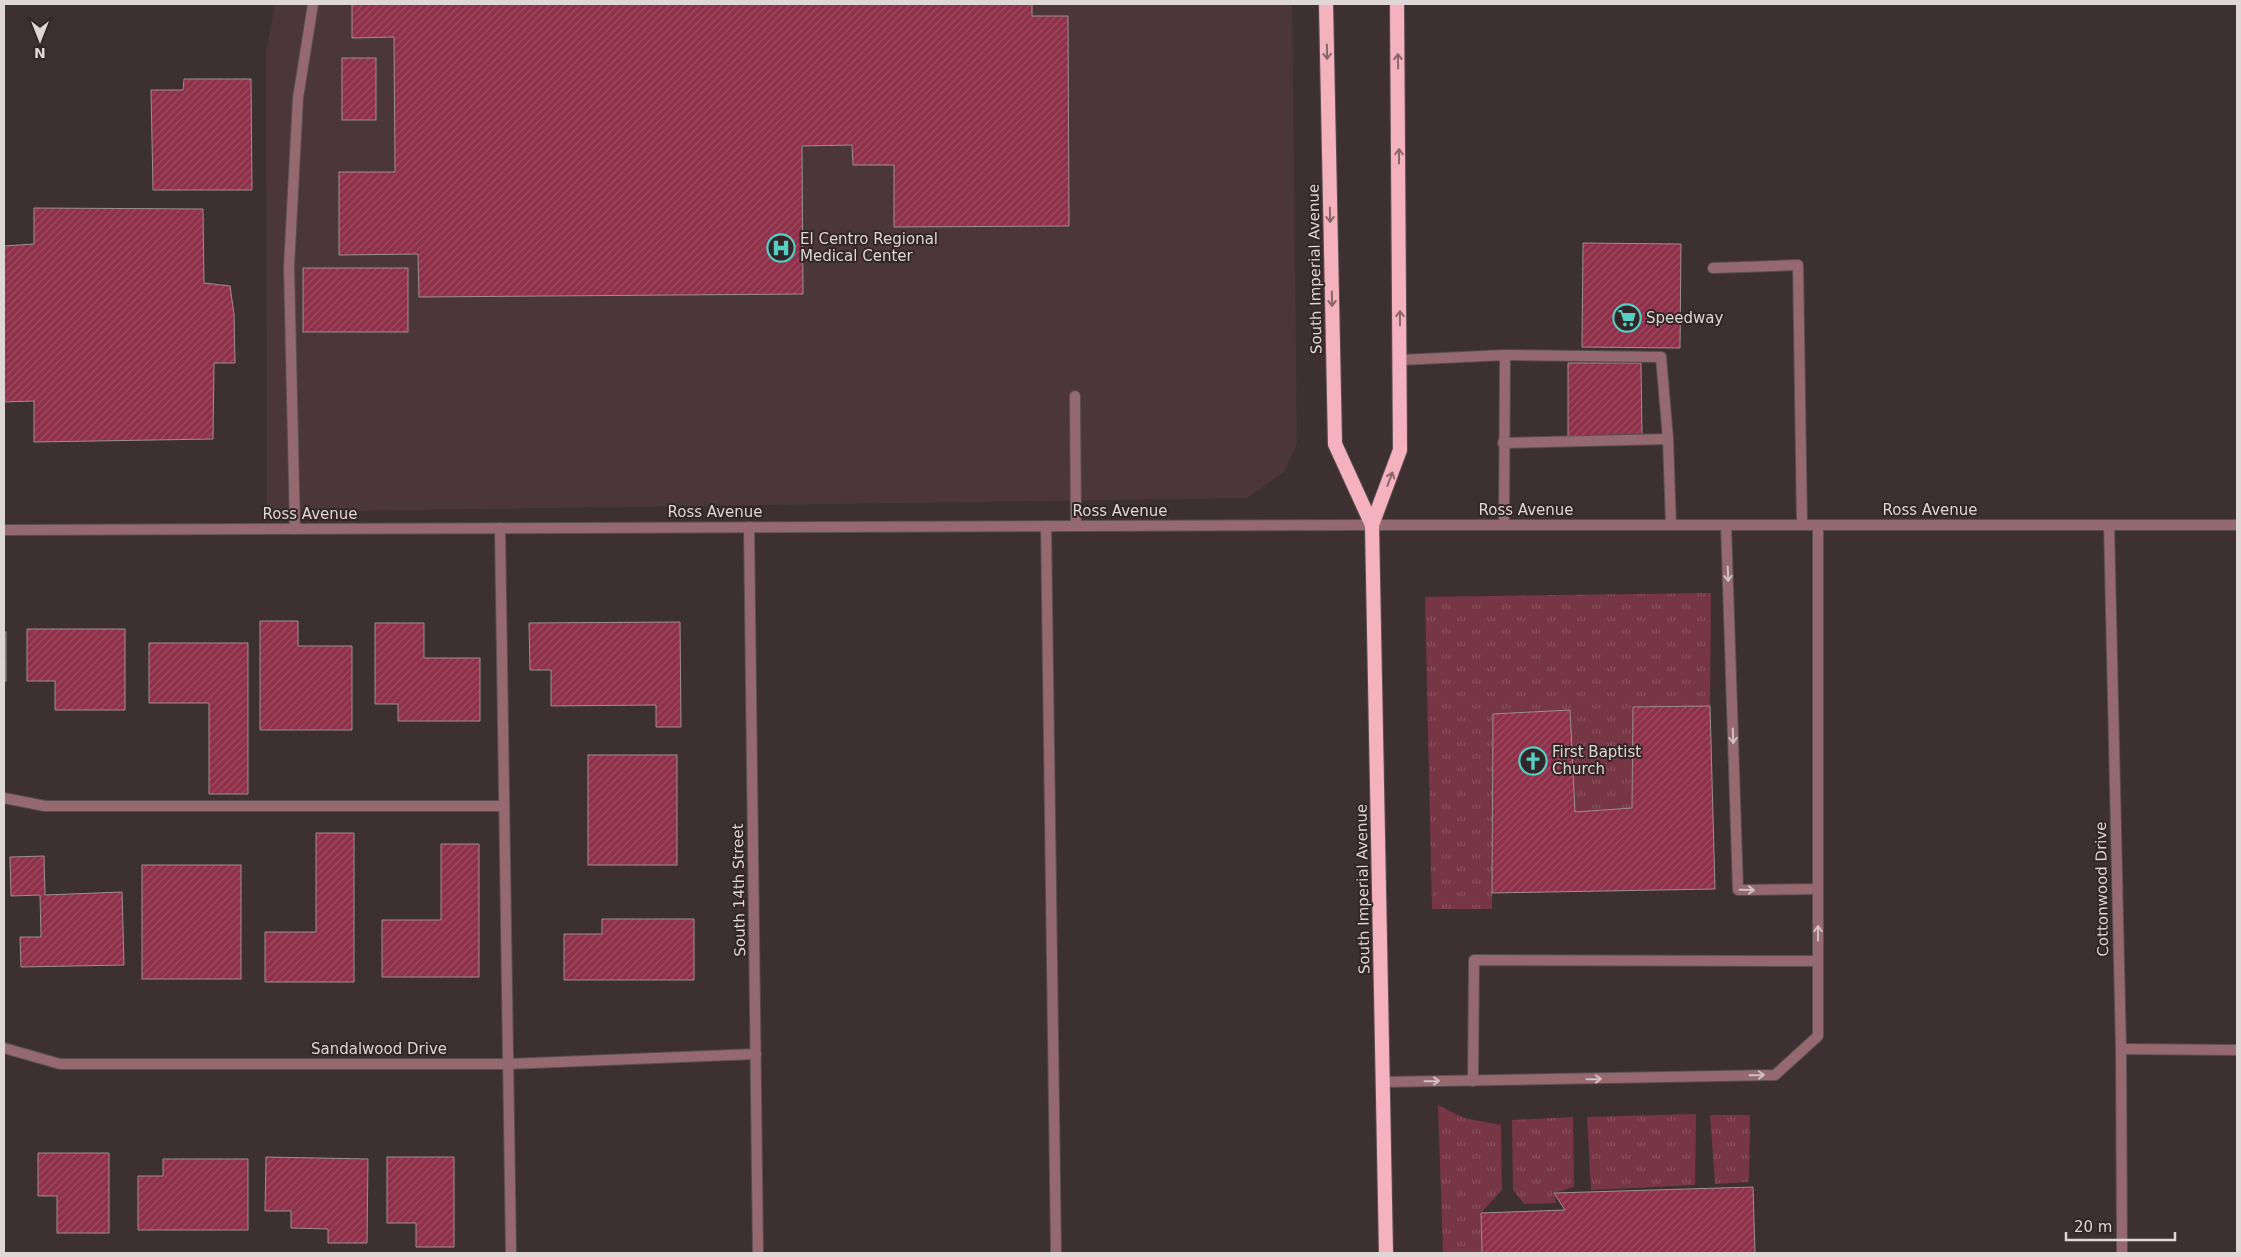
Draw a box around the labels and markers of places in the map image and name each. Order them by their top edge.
place label: El Centro Regional Medical Center [800,230,938,265]
hospital icon: El Centro Regional Medical Center [766,233,796,263]
supermarket icon: Speedway [1612,303,1642,333]
place label: Speedway [1646,309,1723,327]
place label: First Baptist Church [1552,743,1641,778]
church icon: First Baptist Church [1518,746,1548,776]

